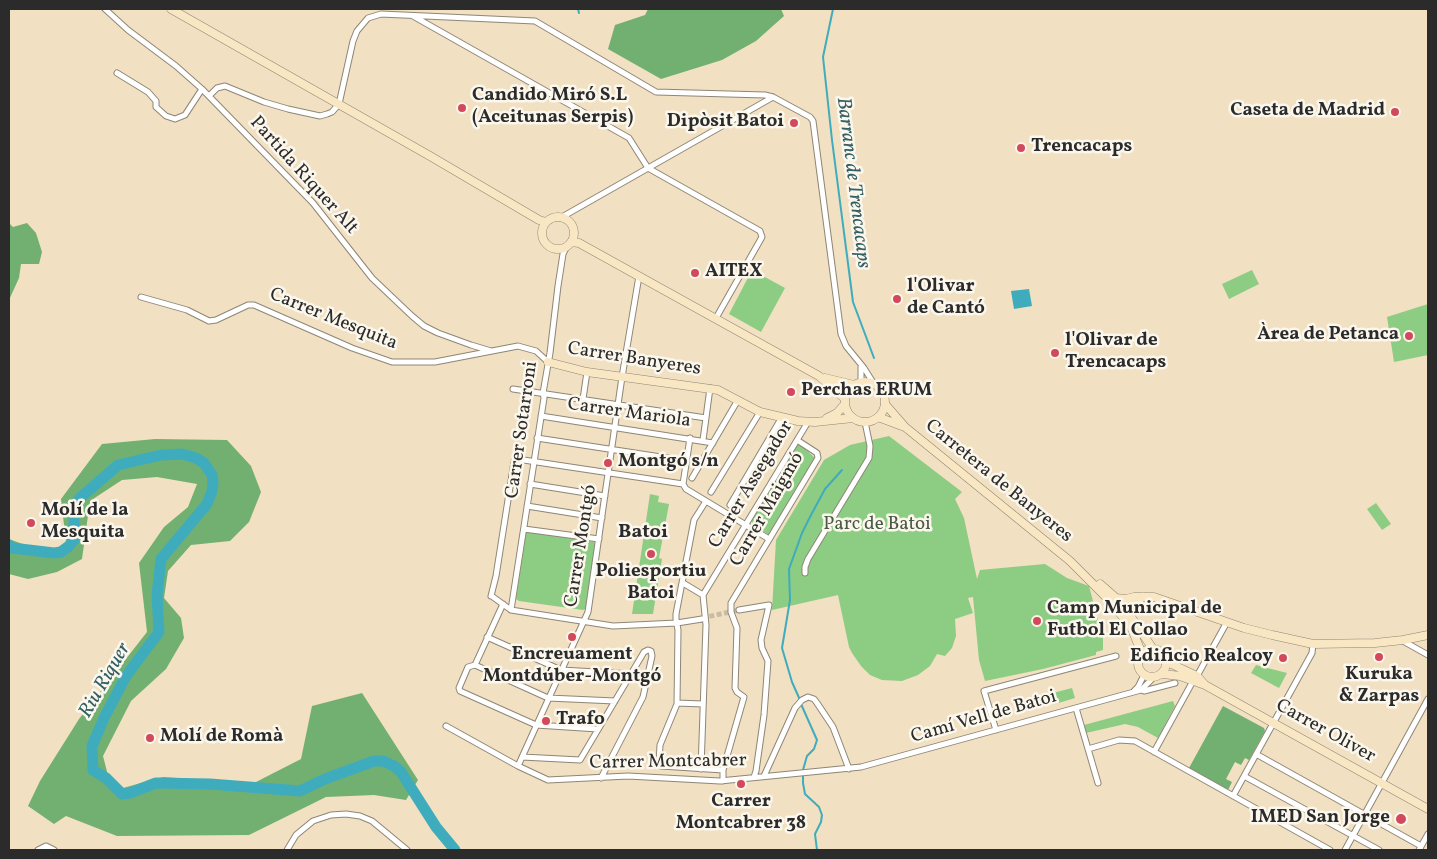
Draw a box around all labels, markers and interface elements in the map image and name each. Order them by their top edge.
place label: Candido Miró S.L (Aceitunas Serpis) [472,86,633,130]
water label: Barranc de Trencacaps [830,96,874,270]
place label: Caseta de Madrid [1230,101,1385,123]
marker: Candido Miró S.L (Aceitunas Serpis) [456,102,468,114]
marker: Caseta de Madrid [1389,106,1401,118]
street label: Partida Riquer Alt [244,112,362,240]
place label: Dipòsit Batoi [667,112,784,134]
marker: Dipòsit Batoi [788,117,800,129]
place label: Trencacaps [1031,137,1132,159]
marker: Trencacaps [1015,142,1027,154]
place label: AITEX [705,262,762,284]
marker: AITEX [689,267,701,279]
place label: l'Olivar de Cantó [907,277,985,321]
street label: Carrer Mesquita [266,284,400,356]
marker: l'Olivar de Cantó [891,293,903,305]
place label: Àrea de Petanca [1257,325,1399,347]
marker: Àrea de Petanca [1403,330,1415,342]
place label: l'Olivar de Trencacaps [1065,331,1166,375]
street label: Carrer Banyeres [566,338,702,382]
marker: l'Olivar de Trencacaps [1049,347,1061,359]
street label: Carrer Sotarroni [502,360,544,500]
place label: Perchas ERUM [801,381,932,403]
marker: Perchas ERUM [785,386,797,398]
street label: Carrer Mariola [566,394,692,434]
street label: Carretera de Banyeres [920,416,1076,548]
street label: Carrer Assegador [705,417,799,553]
street label: Carrer Maigmó [726,449,810,571]
place label: Montgó s/n [618,452,719,474]
marker: Montgó s/n [602,457,614,469]
street label: Carrer Montgó [561,483,603,609]
place label: Molí de la Mesquita [41,501,129,545]
park label: Parc de Batoi [823,515,931,537]
marker: Molí de la Mesquita [25,517,37,529]
district label: Batoi [618,521,668,545]
marker: Poliesportiu Batoi [645,548,657,560]
place label: Poliesportiu Batoi [596,562,706,606]
place label: Camp Municipal de Futbol El Collao [1047,599,1222,643]
marker: Camp Municipal de Futbol El Collao [1031,615,1043,627]
marker: Encreuament Montdúber-Montgó [566,631,578,643]
water label: Riu Riquer [75,639,137,723]
place label: Encreuament Montdúber-Montgó [483,645,661,689]
place label: Edificio Realcoy [1130,647,1273,669]
marker: Kuruka & Zarpas [1373,651,1385,663]
marker: Edificio Realcoy [1277,652,1289,664]
place label: Kuruka & Zarpas [1339,665,1419,709]
street label: Camí Vell de Batoi [909,686,1059,750]
street label: Carrer Oliver [1271,695,1379,769]
place label: Trafo [556,710,605,732]
marker: Trafo [540,715,552,727]
place label: Molí de Romà [160,727,283,749]
marker: Molí de Romà [144,732,156,744]
street label: Carrer Montcabrer [589,750,747,776]
marker: Carrer Montcabrer 38 [735,778,747,790]
place label: Carrer Montcabrer 38 [676,792,806,836]
place label: IMED San Jorge [1251,808,1390,830]
marker: IMED San Jorge [1394,812,1408,826]

